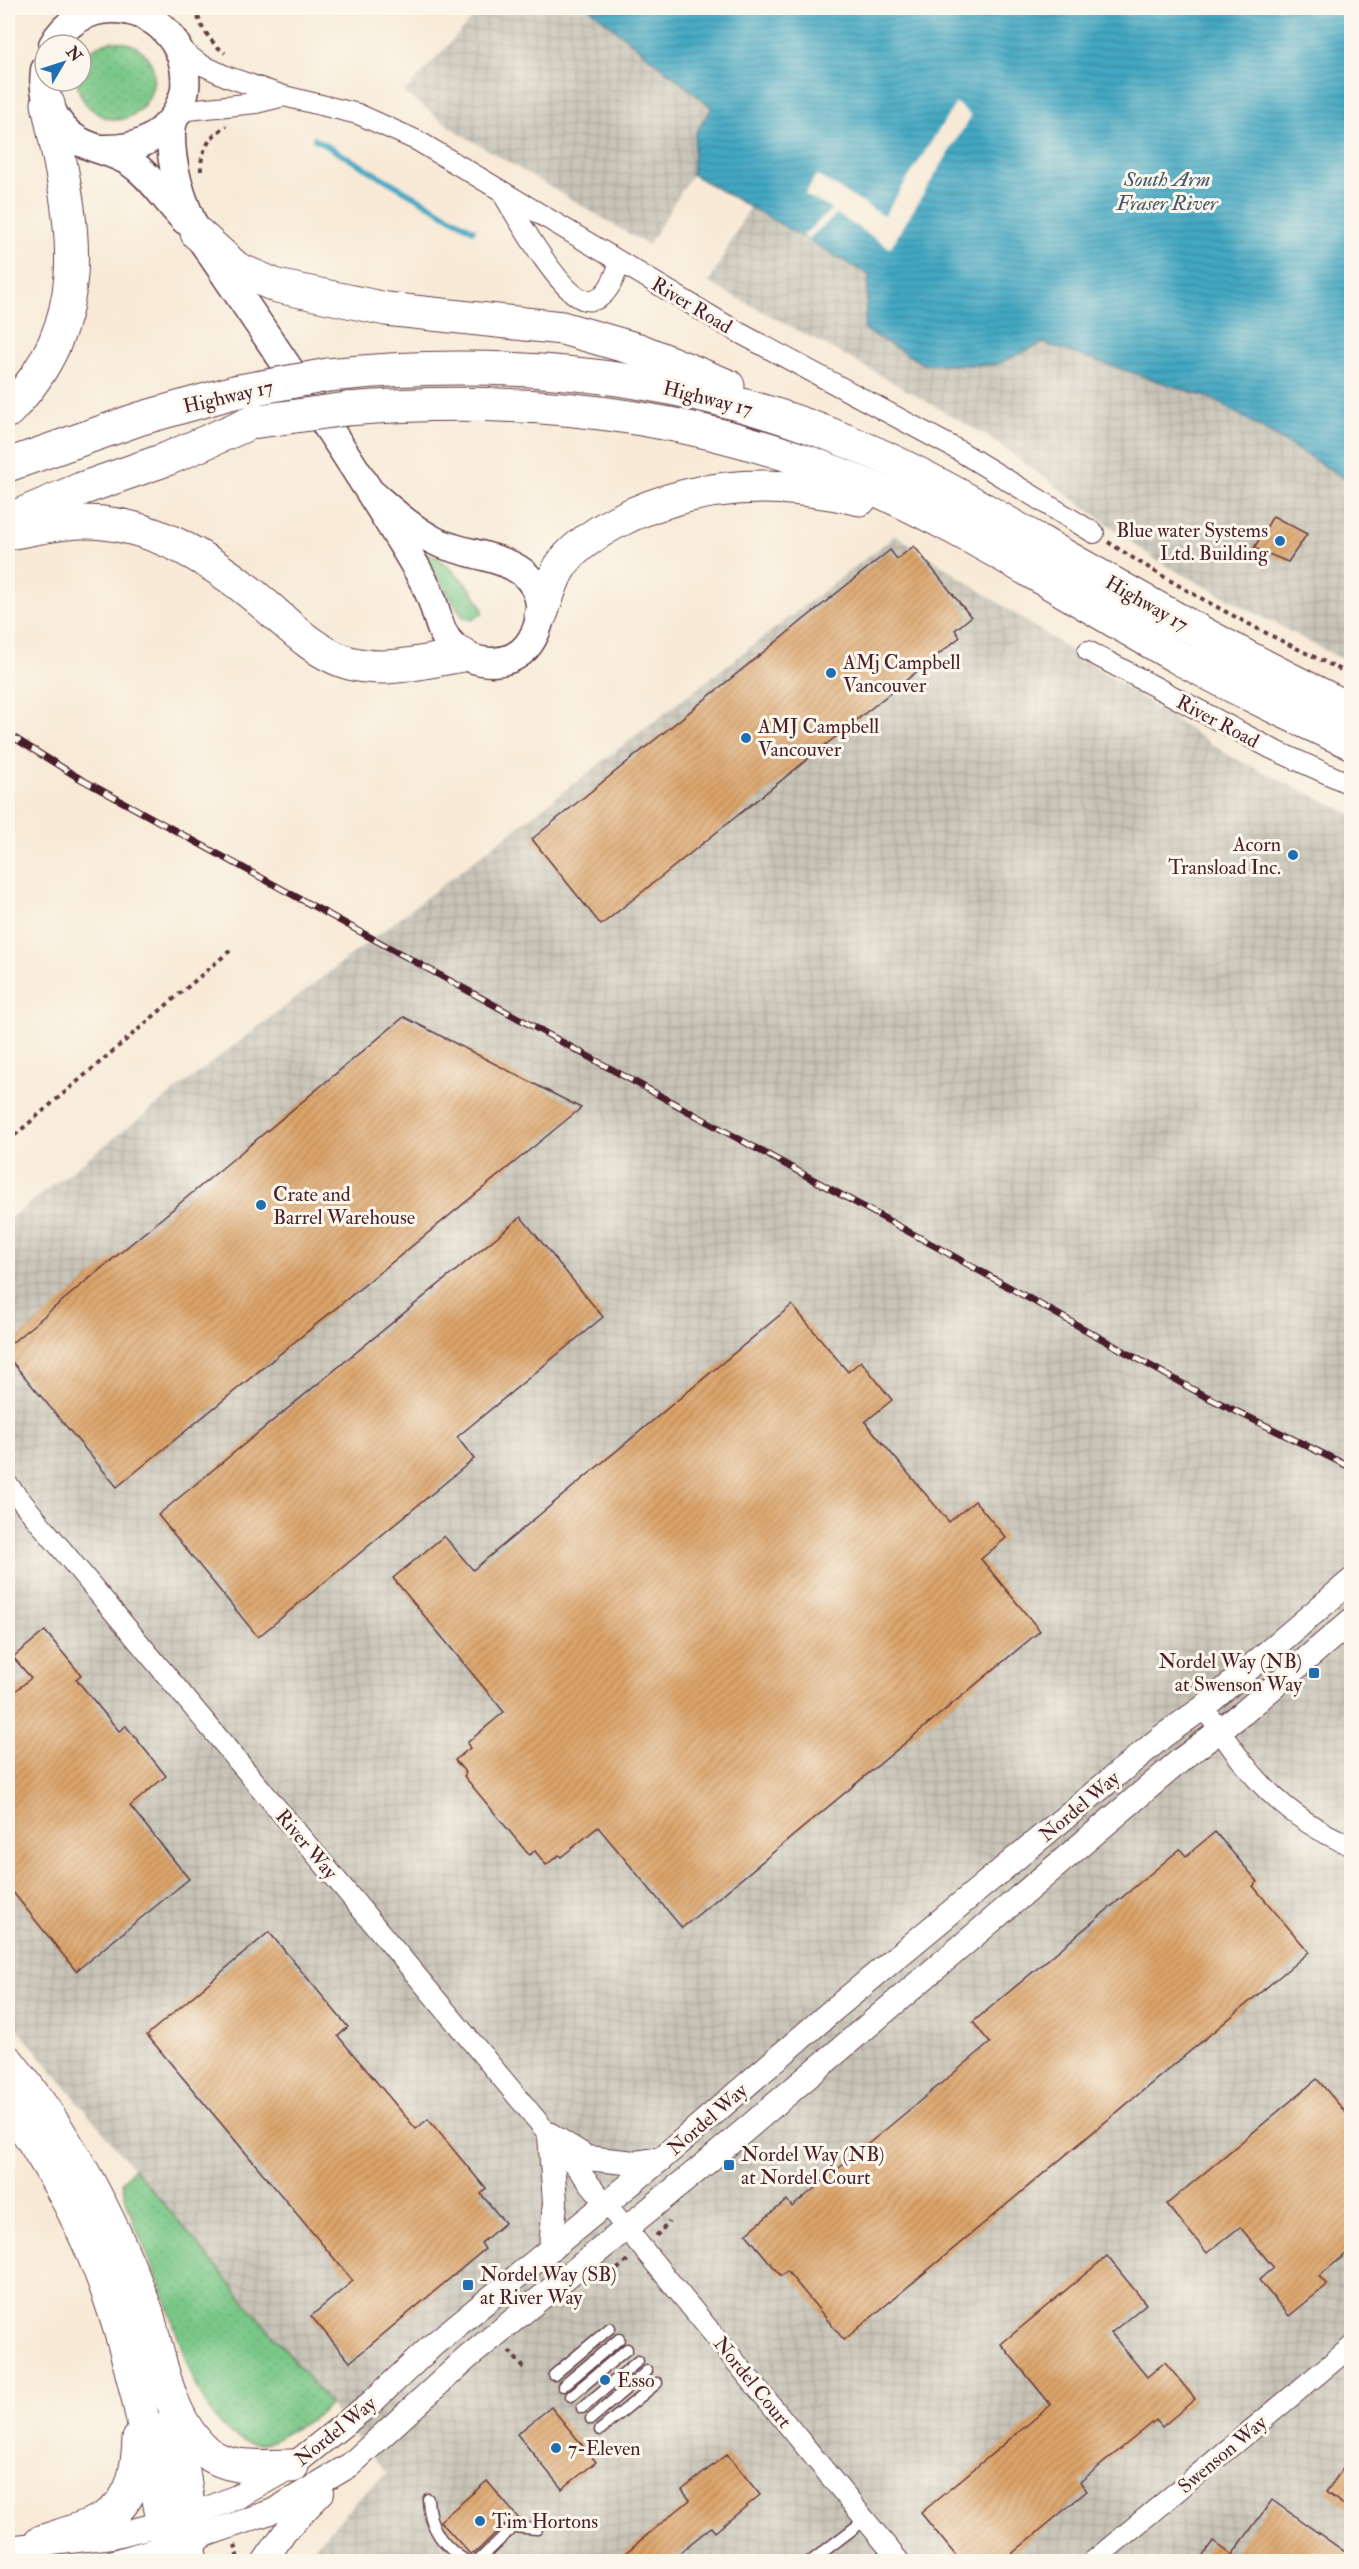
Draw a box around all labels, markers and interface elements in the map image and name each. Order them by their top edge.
north arrow [33,33,93,93]
text: N [61,42,87,67]
water label: South Arm Fraser River [1115,166,1219,217]
street label: River Road [647,272,737,339]
street label: Highway 17 [181,374,275,419]
street label: Highway 17 [661,375,755,422]
place label: Blue water Systems Ltd. Building [1116,518,1269,566]
marker: Blue water Systems Ltd. Building [1273,534,1287,548]
street label: Highway 17 [1101,570,1193,637]
place label: AMj Campbell Vancouver [842,650,961,698]
marker: AMj Campbell Vancouver [824,666,838,680]
street label: River Road [1172,689,1263,754]
place label: AMJ Campbell Vancouver [757,714,879,762]
marker: AMJ Campbell Vancouver [739,731,753,745]
place label: Acorn Transload Inc. [1168,832,1281,880]
marker: Acorn Transload Inc. [1286,848,1300,862]
place label: Crate and Barrel Warehouse [273,1182,415,1230]
marker: Crate and Barrel Warehouse [254,1198,268,1212]
place label: Nordel Way (NB) at Swenson Way [1159,1649,1303,1697]
marker: Nordel Way (NB) at Swenson Way [1307,1666,1321,1680]
street label: Nordel Way [1034,1765,1126,1847]
street label: River Way [270,1804,344,1885]
street label: Nordel Way [662,2077,753,2161]
place label: Nordel Way (NB) at Nordel Court [741,2142,884,2190]
marker: Nordel Way (NB) at Nordel Court [722,2158,736,2172]
place label: Nordel Way (SB) at River Way [480,2262,617,2310]
marker: Nordel Way (SB) at River Way [461,2278,475,2292]
street label: Nordel Court [708,2332,797,2434]
place label: Esso [617,2368,655,2393]
marker: Esso [598,2373,612,2387]
street label: Nordel Way [290,2390,382,2472]
street label: Swenson Way [1173,2409,1273,2499]
place label: 7-Eleven [568,2436,641,2461]
marker: 7-Eleven [549,2441,563,2455]
place label: Tim Hortons [492,2509,598,2534]
marker: Tim Hortons [473,2514,487,2528]

